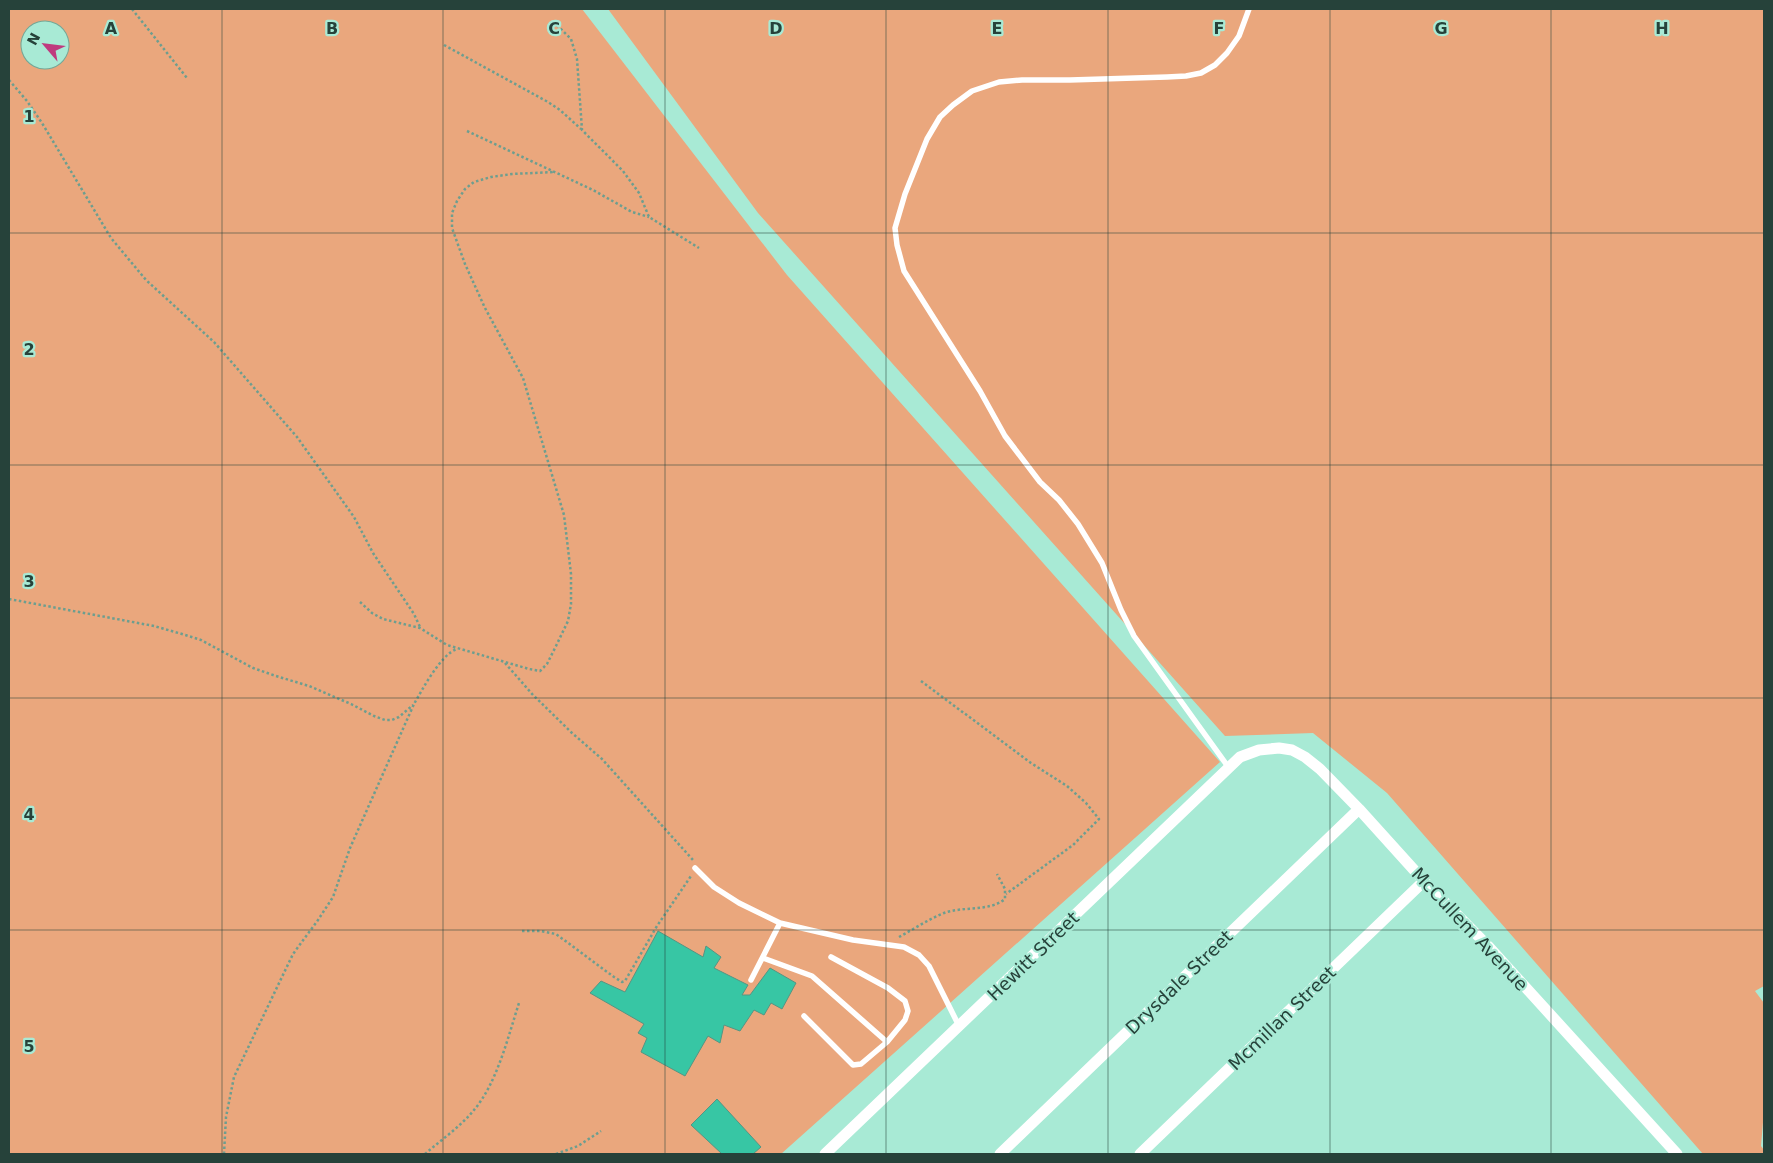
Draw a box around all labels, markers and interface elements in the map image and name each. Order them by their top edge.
text: A [105,19,118,38]
text: B [326,19,338,38]
text: C [548,19,560,38]
text: D [769,19,783,38]
text: E [992,19,1002,38]
text: F [1214,19,1224,38]
text: G [1434,19,1448,38]
text: H [1655,19,1669,38]
north arrow [20,20,70,70]
text: N [24,30,43,48]
text: 1 [23,107,35,126]
text: 2 [23,340,35,359]
text: 3 [23,572,35,591]
text: 4 [23,805,35,824]
street label: McCullem Avenue [1408,863,1532,995]
street label: Hewitt Street [983,907,1083,1005]
street label: Drysdale Street [1121,926,1237,1038]
street label: Mcmillan Street [1224,962,1340,1074]
text: 5 [23,1037,35,1056]

